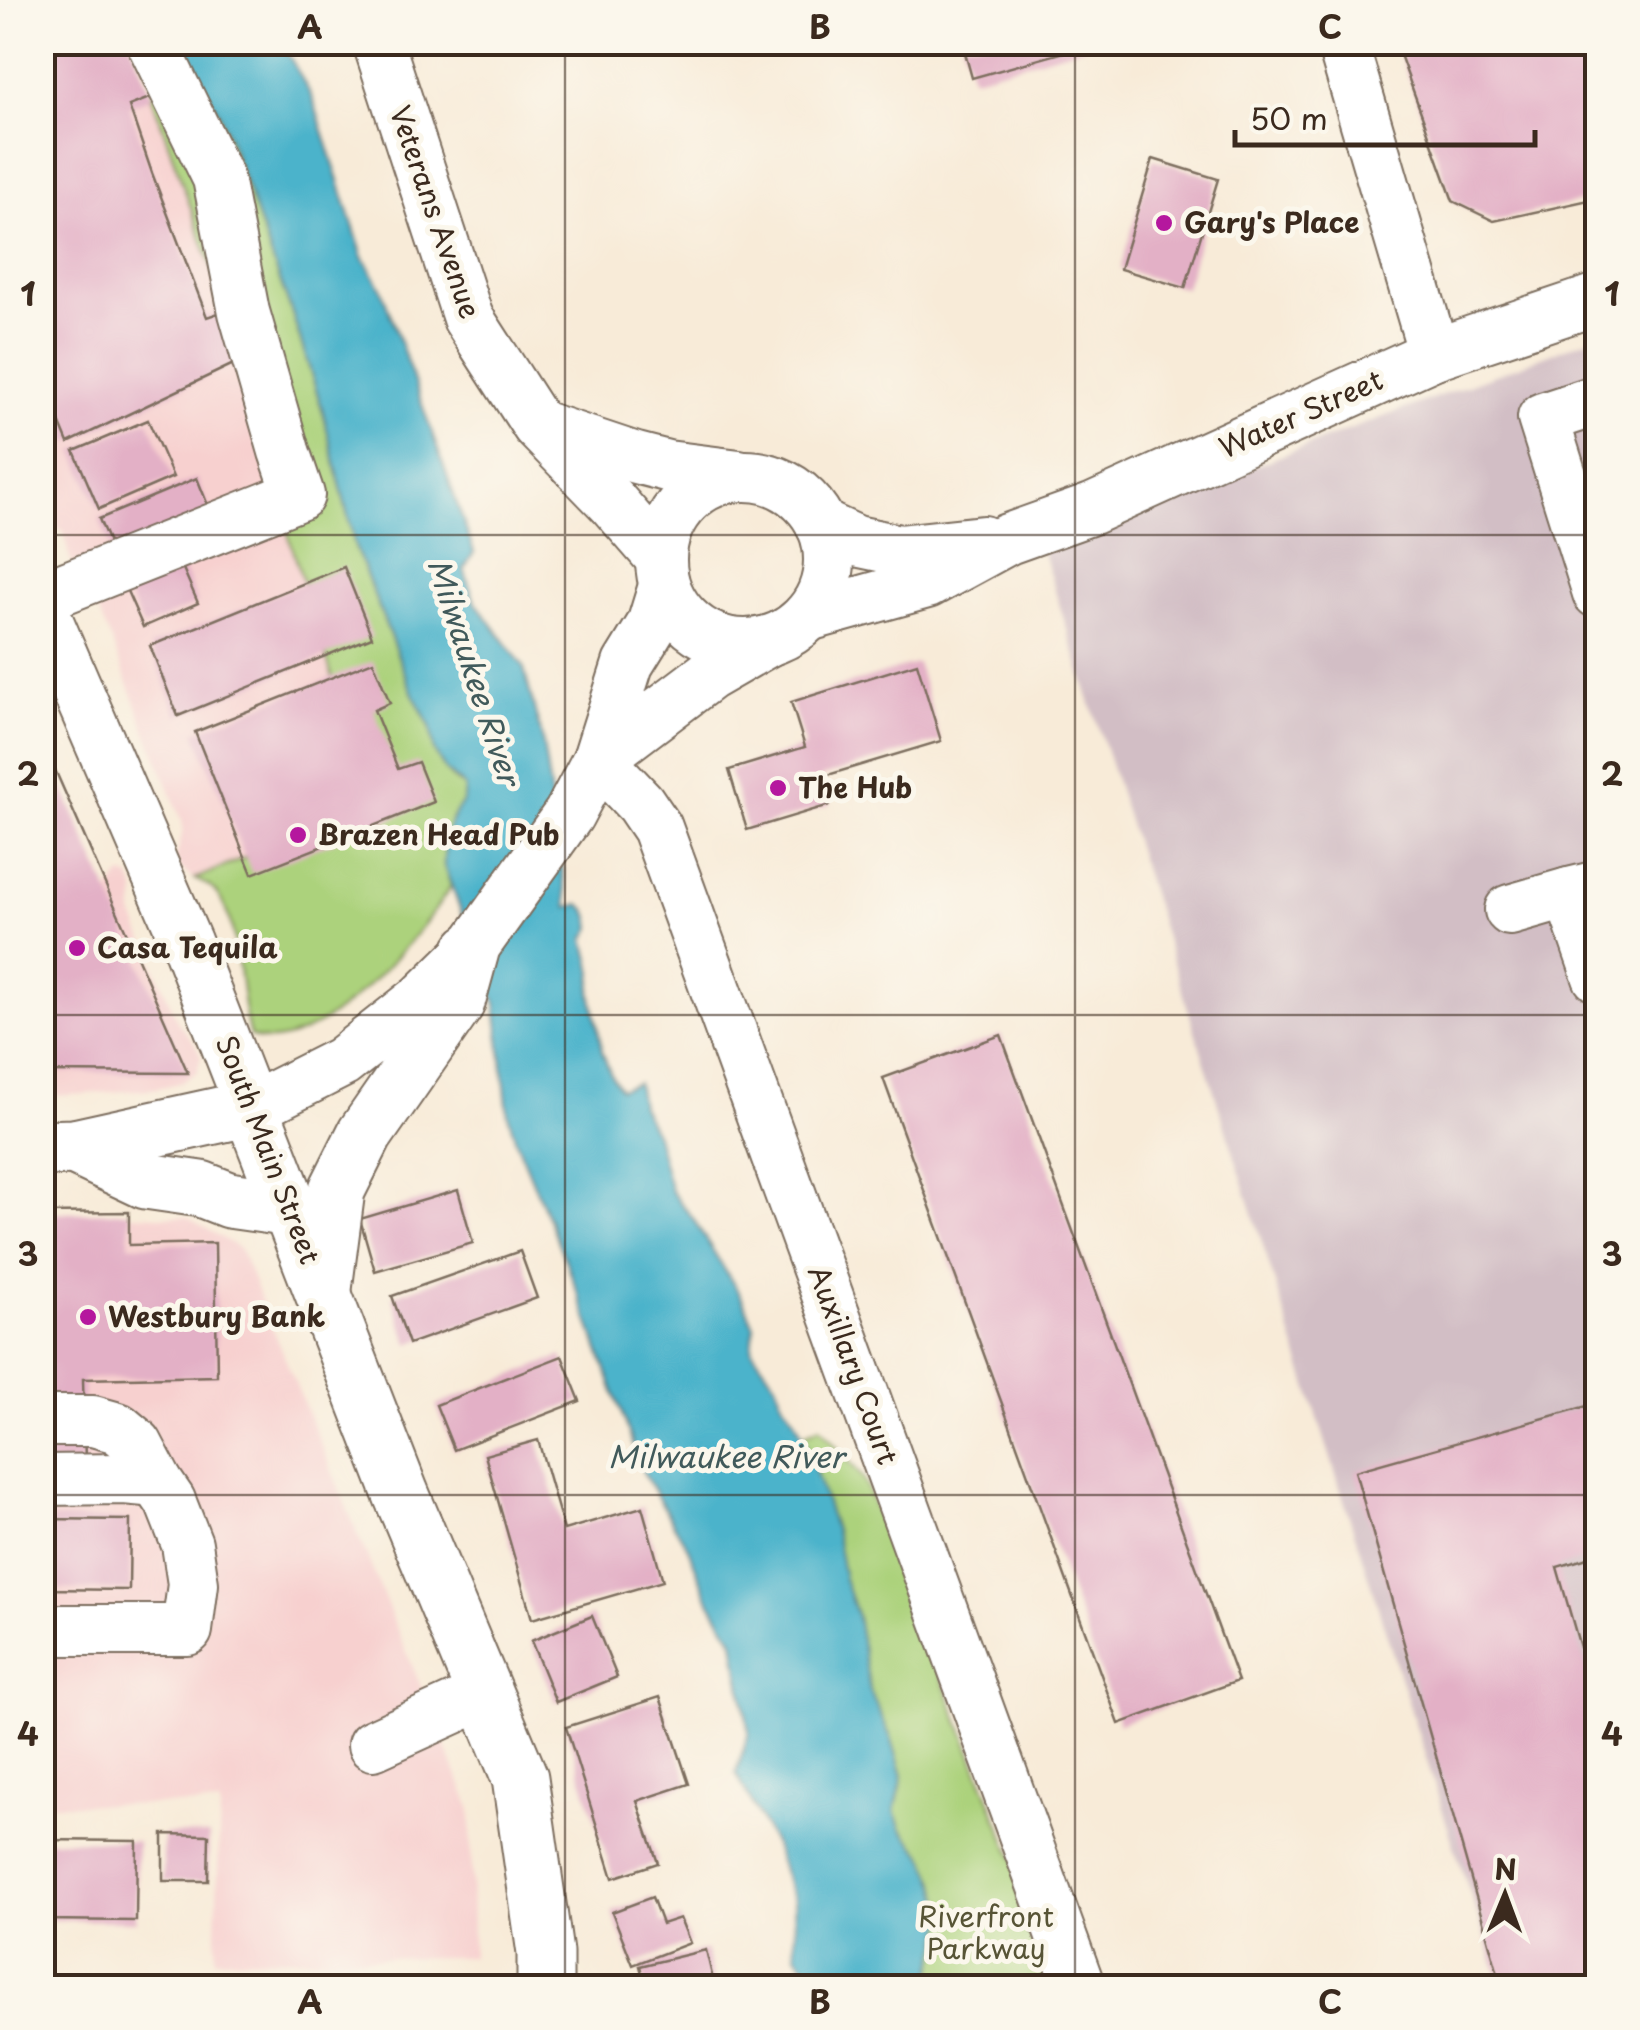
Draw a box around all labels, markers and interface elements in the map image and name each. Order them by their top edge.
text: A [297,2,323,50]
text: B [809,2,831,50]
text: C [1318,2,1342,50]
scale bar [1235,85,1535,147]
text: 50 m [1250,95,1328,140]
street label: Veterans Avenue [380,99,493,324]
place label: Gary's Place [1184,200,1360,243]
marker: Gary's Place [1153,212,1175,234]
text: 1 [20,269,36,317]
text: 1 [1604,269,1620,317]
street label: Water Street [1212,357,1389,468]
water label: Milwaukee River [418,552,535,795]
text: 2 [17,749,39,797]
text: 2 [1601,749,1623,797]
place label: The Hub [798,765,912,808]
marker: The Hub [767,777,789,799]
place label: Brazen Head Pub [318,812,559,855]
marker: Brazen Head Pub [287,824,309,846]
place label: Casa Tequila [97,925,278,968]
marker: Casa Tequila [66,937,88,959]
street label: South Main Street [206,1029,333,1270]
text: 3 [18,1229,38,1277]
text: 3 [1602,1229,1622,1277]
street label: Auxillary Court [798,1259,910,1470]
place label: Westbury Bank [108,1294,325,1337]
marker: Westbury Bank [77,1306,99,1328]
water label: Milwaukee River [608,1433,848,1478]
text: 4 [17,1709,39,1757]
text: 4 [1601,1709,1623,1757]
north arrow [1455,1845,1555,1945]
text: N [1494,1847,1517,1890]
park label: Riverfront Parkway [918,1894,1054,1969]
text: A [297,1977,323,2025]
text: B [809,1977,831,2025]
text: C [1318,1977,1342,2025]

